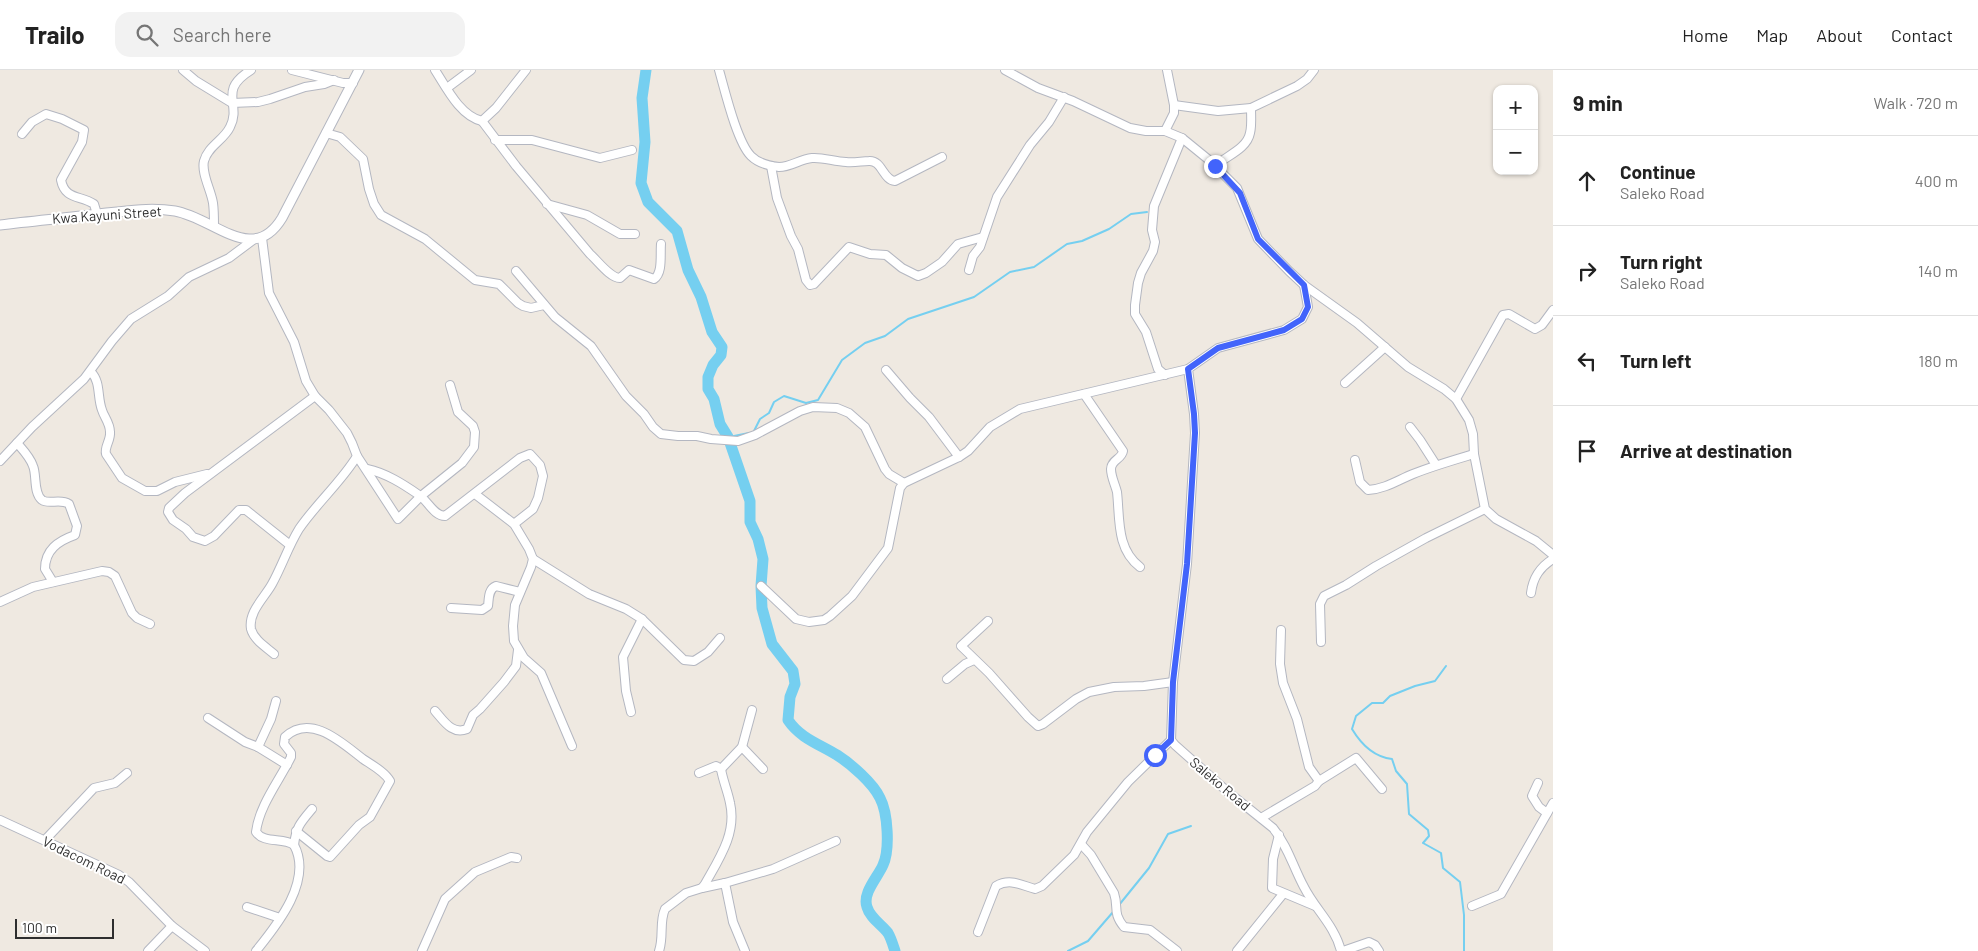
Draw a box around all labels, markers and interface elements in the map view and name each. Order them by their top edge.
search box [115,12,465,57]
text: Trailo [25,20,85,49]
icon: search [133,21,161,49]
text: Search here [173,23,272,46]
text: Home [1682,24,1728,46]
text: Map [1756,24,1788,46]
text: About [1816,24,1863,46]
text: Contact [1891,24,1953,46]
map controls [1493,85,1538,175]
button: + [1493,85,1538,130]
text: 9 min [1573,90,1623,115]
text: Walk · 720 m [1873,93,1958,112]
button: − [1493,130,1538,175]
route end [1204,155,1227,178]
text: Continue [1620,160,1696,183]
icon: ahead [1573,167,1601,195]
text: 400 m [1915,171,1958,190]
text: Saleko Road [1620,183,1705,202]
street label: Kwa Kayuni Street [52,202,162,227]
text: Turn right [1620,250,1702,273]
icon: right [1573,257,1601,285]
text: 140 m [1918,261,1958,280]
text: Saleko Road [1620,273,1705,292]
icon: left [1573,347,1601,375]
text: Turn left [1620,349,1691,372]
text: 180 m [1919,351,1958,370]
icon: arrive [1573,437,1601,465]
text: Arrive at destination [1620,439,1792,462]
route start [1144,744,1167,767]
street label: Saleko Road [1186,753,1254,814]
street label: Vodacom Road [40,832,128,887]
scale bar [15,916,114,939]
text: 100 m [22,919,57,936]

